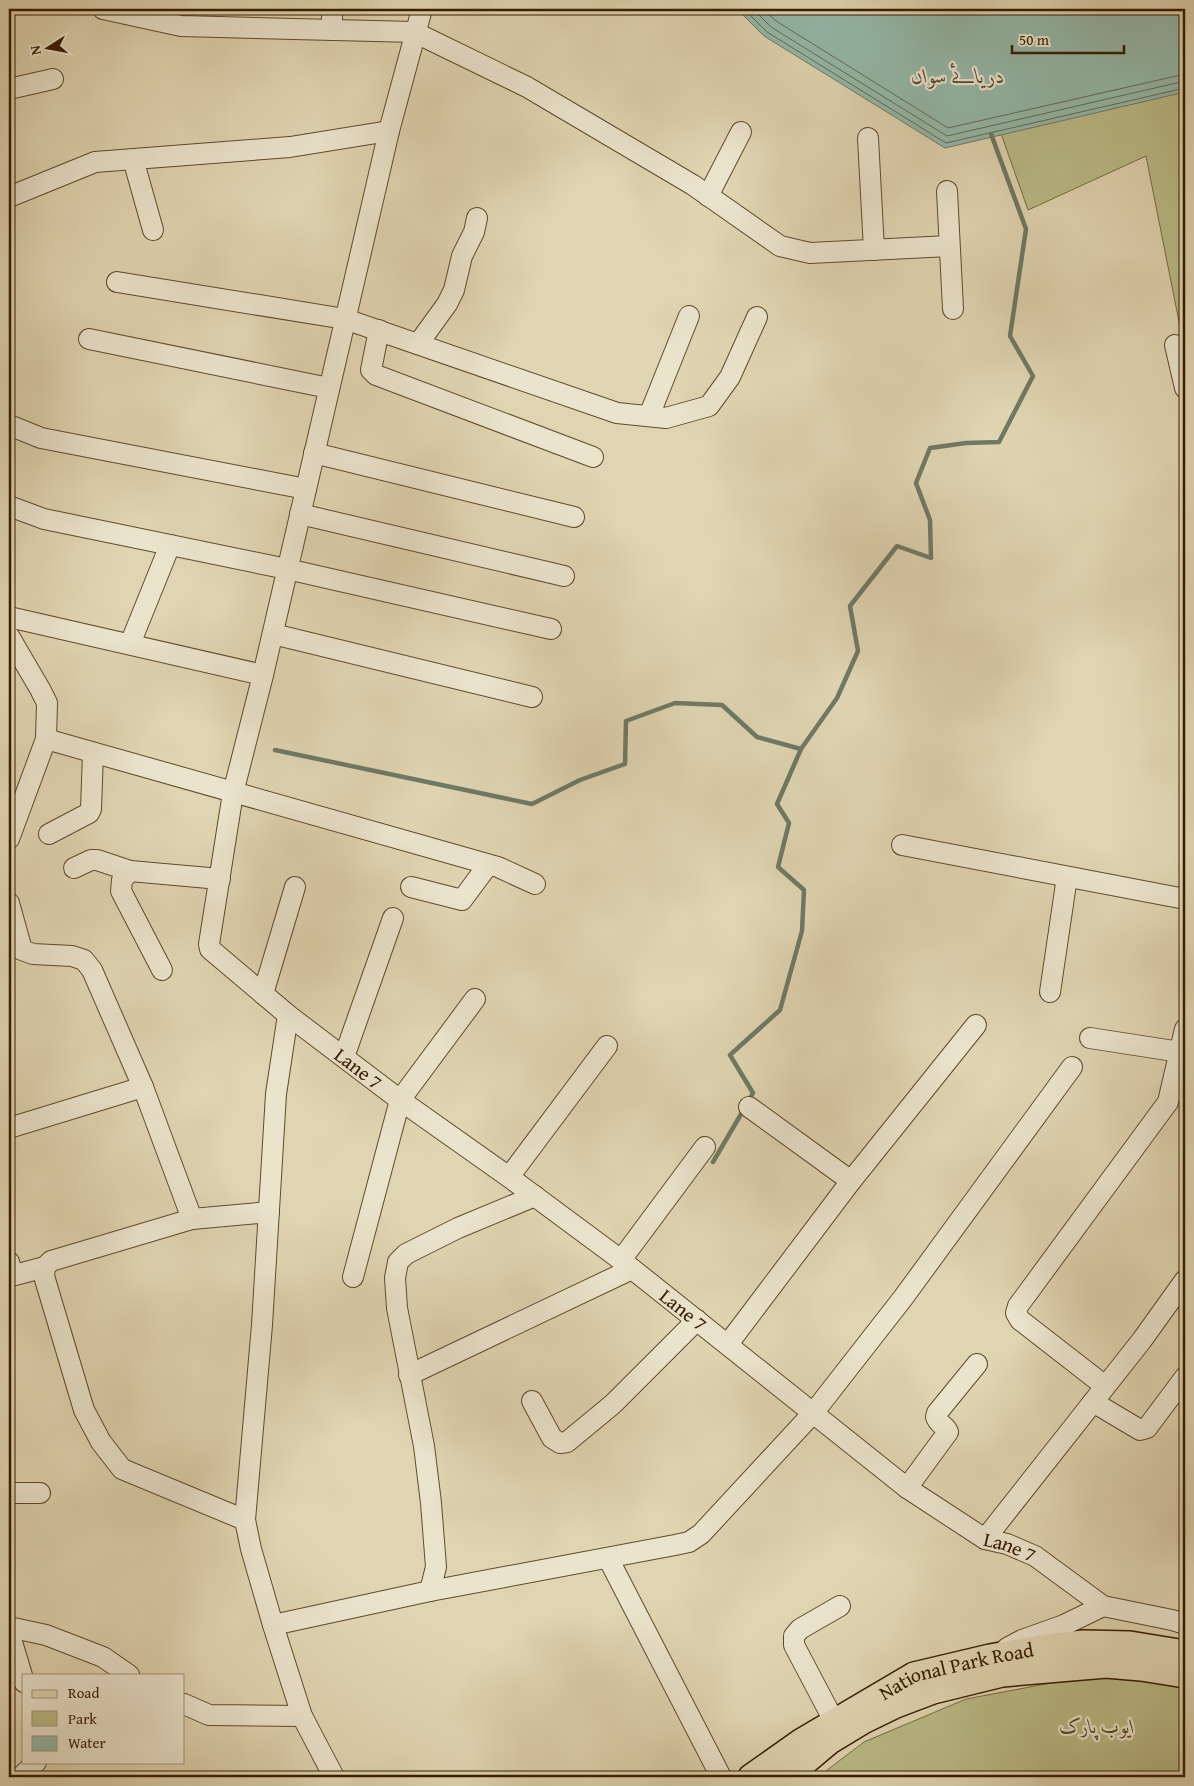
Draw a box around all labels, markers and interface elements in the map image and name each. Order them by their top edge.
north arrow [22,22,72,72]
scale bar [1012,22,1124,54]
text: 50 m [1019,29,1050,50]
text: N [24,43,46,57]
water label: دریائے سواں [911,60,1005,91]
street label: Lane 7 [328,1040,389,1096]
street label: Lane 7 [654,1281,714,1338]
street label: Lane 7 [981,1524,1041,1569]
street label: National Park Road [873,1634,1036,1707]
legend [22,1674,185,1764]
text: Road [68,1682,99,1703]
text: Park [68,1708,97,1729]
park label: ایوب پارک [1059,1711,1135,1741]
text: Water [68,1732,106,1753]

